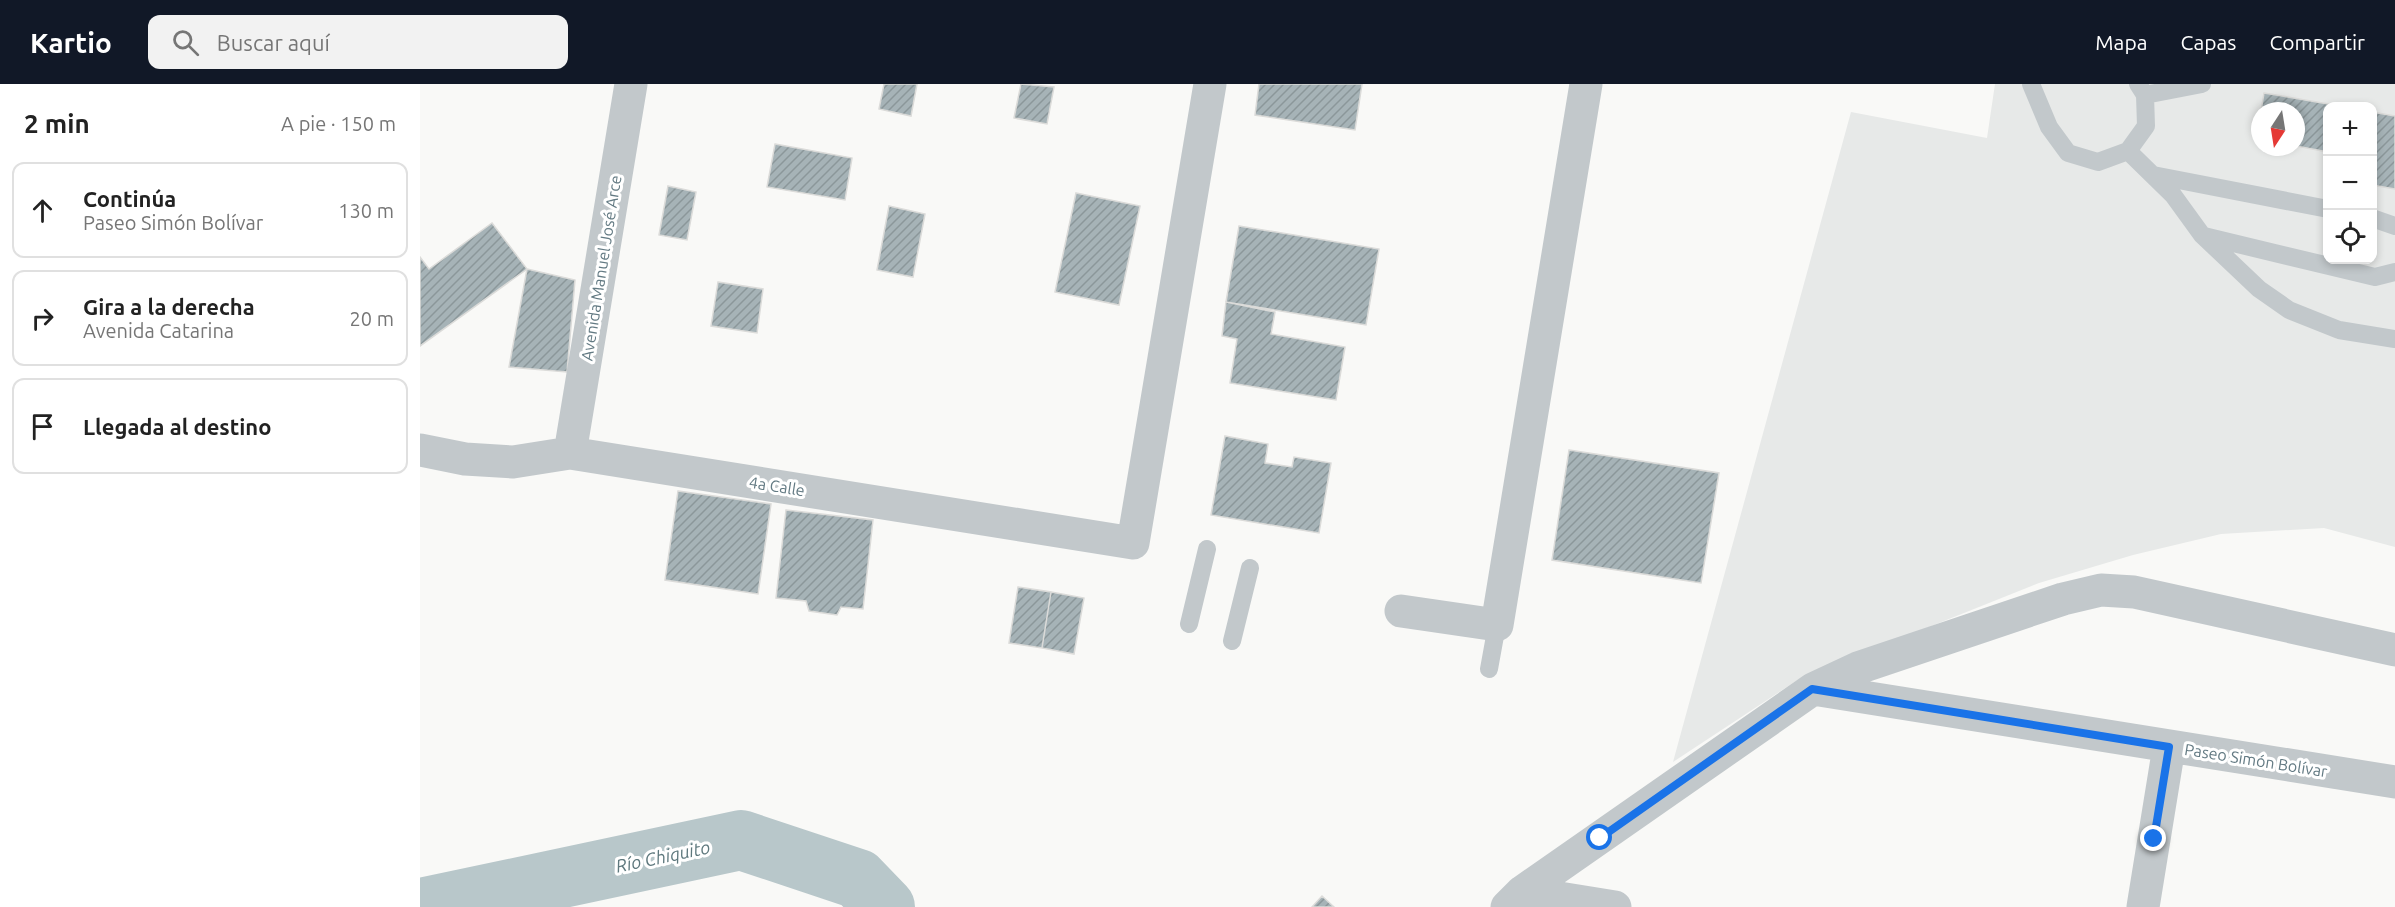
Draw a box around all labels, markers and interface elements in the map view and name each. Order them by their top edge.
search box [148,15,568,69]
icon: search [169,26,202,59]
text: Kartio [30,27,112,58]
text: Buscar aquí [217,30,330,55]
text: Mapa [2095,30,2147,54]
text: Capas [2180,30,2236,54]
text: Compartir [2269,30,2365,54]
north arrow [2251,102,2305,156]
map controls [2323,102,2377,264]
button: + [2323,102,2377,156]
text: 2 min [24,109,90,138]
text: A pie · 150 m [281,112,396,135]
button: − [2323,156,2377,210]
street label: Avenida Manuel José Arce [577,174,625,362]
text: Continúa [83,186,176,211]
icon: ahead [26,194,59,227]
text: 130 m [338,199,394,222]
button: locate [2323,210,2377,264]
text: Paseo Simón Bolívar [83,211,263,234]
text: Gira a la derecha [83,294,255,319]
icon: right [26,302,59,335]
text: 20 m [350,307,394,330]
text: Avenida Catarina [83,319,234,342]
icon: arrive [26,410,59,443]
text: Llegada al destino [83,414,271,439]
street label: 4a Calle [748,473,806,499]
street label: Paseo Simón Bolívar [2183,740,2329,780]
route start [1586,824,1612,850]
route end [2140,825,2166,851]
water label: Río Chiquito [614,836,712,876]

